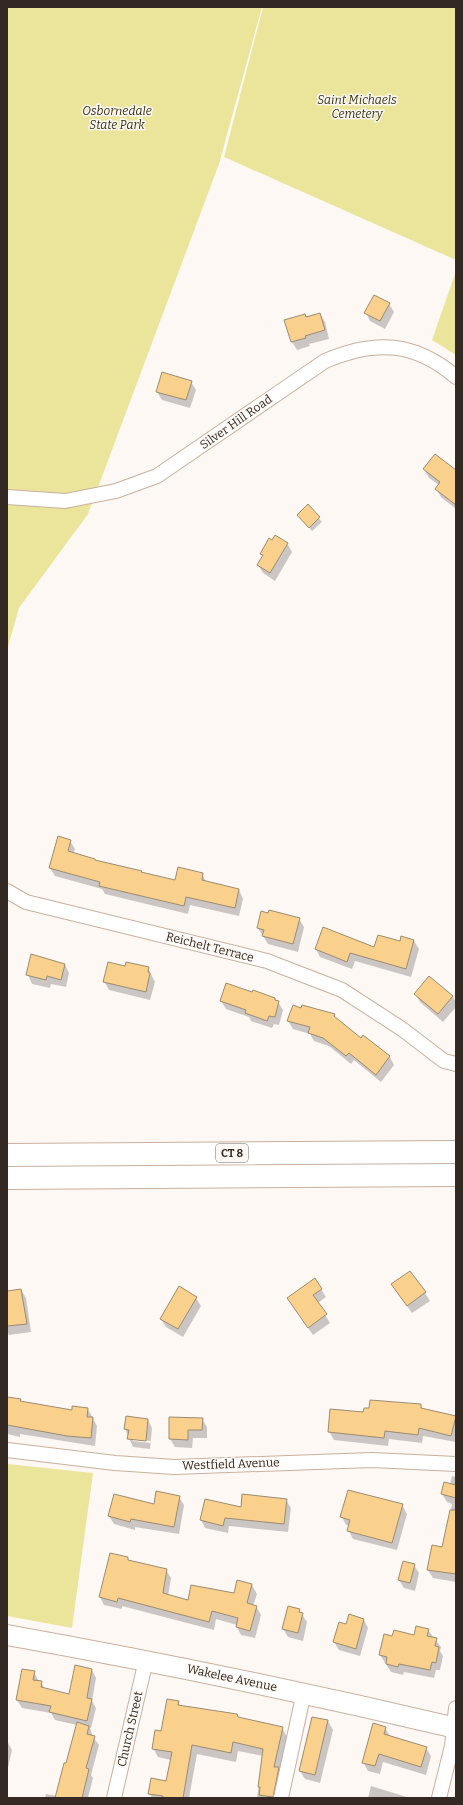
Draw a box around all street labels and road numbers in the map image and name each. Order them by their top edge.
street label: Silver Hill Road [197,392,275,452]
street label: Reichelt Terrace [165,929,255,965]
road number: CT 8 [216,1144,248,1162]
street label: Westfield Avenue [182,1455,280,1473]
street label: Wakelee Avenue [186,1662,278,1694]
street label: Church Street [115,1689,146,1768]

